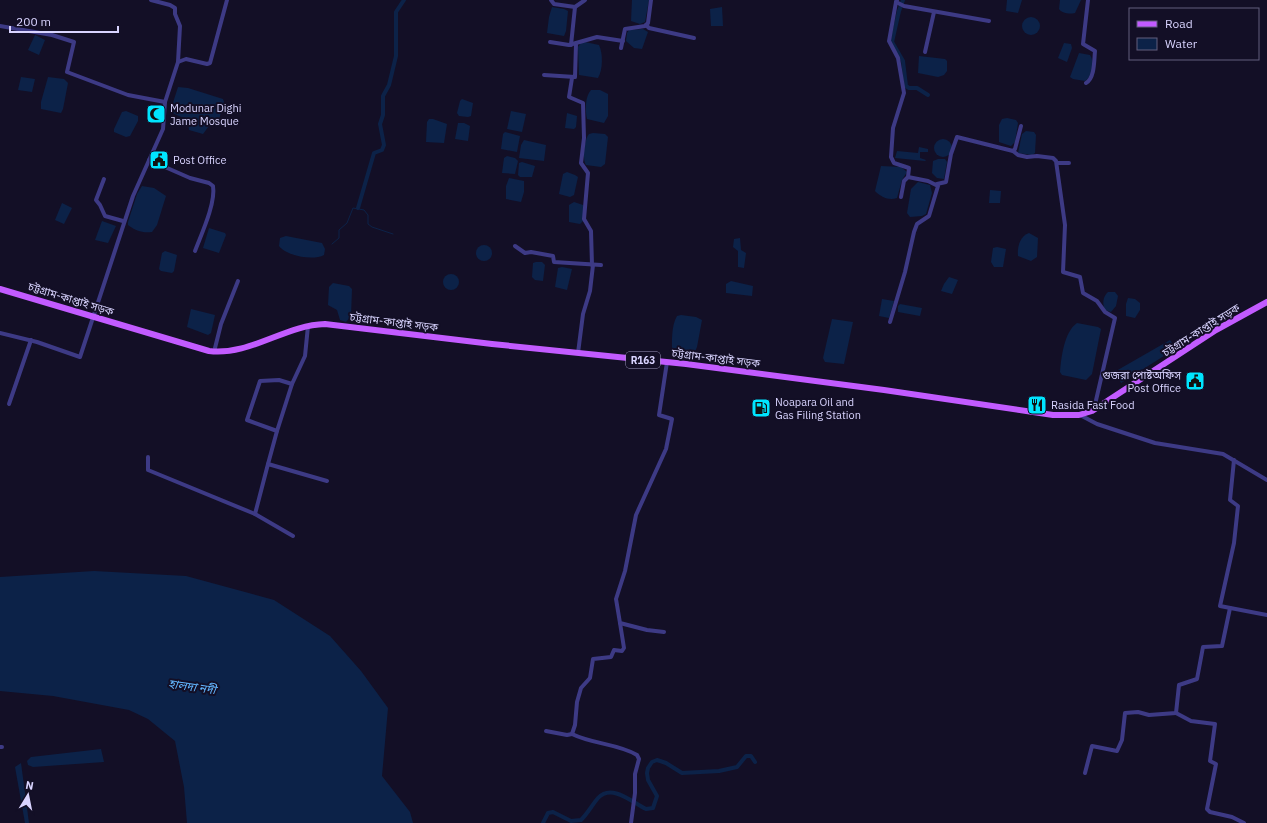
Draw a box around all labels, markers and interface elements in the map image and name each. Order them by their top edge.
scale bar [10,8,118,34]
legend [1129,8,1259,60]
text: 200 m [16,14,51,29]
text: Road [1165,16,1193,31]
text: Water [1165,36,1198,51]
place label: Modunar Dighi Jame Mosque [170,101,241,128]
mosque icon: Modunar Dighi Jame Mosque [145,103,167,125]
public building icon: Post Office [148,149,170,171]
place label: Post Office [173,153,226,167]
street label: চট্টগ্রাম-কাপ্তাই সড়ক [25,279,116,319]
street label: চট্টগ্রাম-কাপ্তাই সড়ক [1159,300,1243,360]
street label: চট্টগ্রাম-কাপ্তাই সড়ক [348,310,439,334]
street label: চট্টগ্রাম-কাপ্তাই সড়ক [670,346,761,370]
road number: R163 [626,352,660,368]
place label: গুজরা পোষ্টঅফিস Post Office [1102,368,1181,395]
public building icon: গুজরা পোষ্টঅফিস Post Office [1184,370,1206,392]
restaurant icon: Rasida Fast Food [1026,394,1048,416]
place label: Noapara Oil and Gas Filing Station [775,395,861,422]
fuel station icon: Noapara Oil and Gas Filing Station [750,397,772,419]
place label: Rasida Fast Food [1051,398,1135,412]
water label: হালদা নদী [167,676,220,698]
north arrow [8,775,48,815]
text: N [25,778,35,793]

